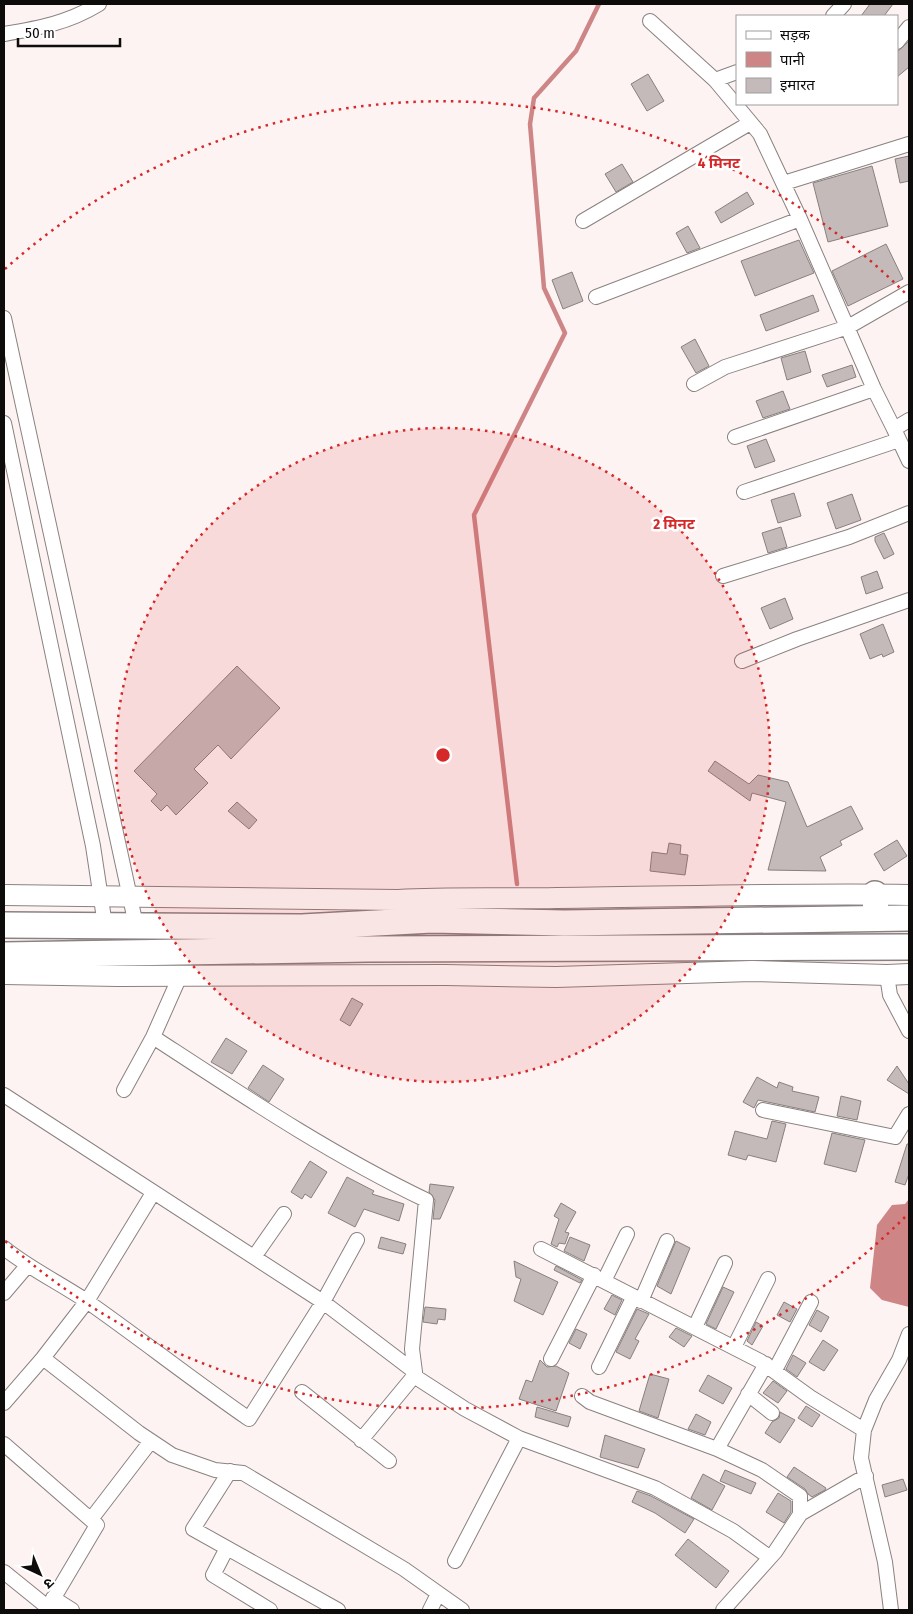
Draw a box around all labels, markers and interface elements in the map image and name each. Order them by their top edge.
scale bar [18,15,120,47]
legend [736,15,898,105]
text: 50 m [25,24,55,42]
text: सड़क [780,26,810,44]
text: पानी [780,51,806,69]
text: इमारत [780,76,815,94]
text: 4 मिनट [698,154,741,172]
text: 2 मिनट [652,515,696,533]
centre of rings [434,746,452,764]
north arrow [15,1549,65,1599]
text: उ [39,1574,58,1593]

